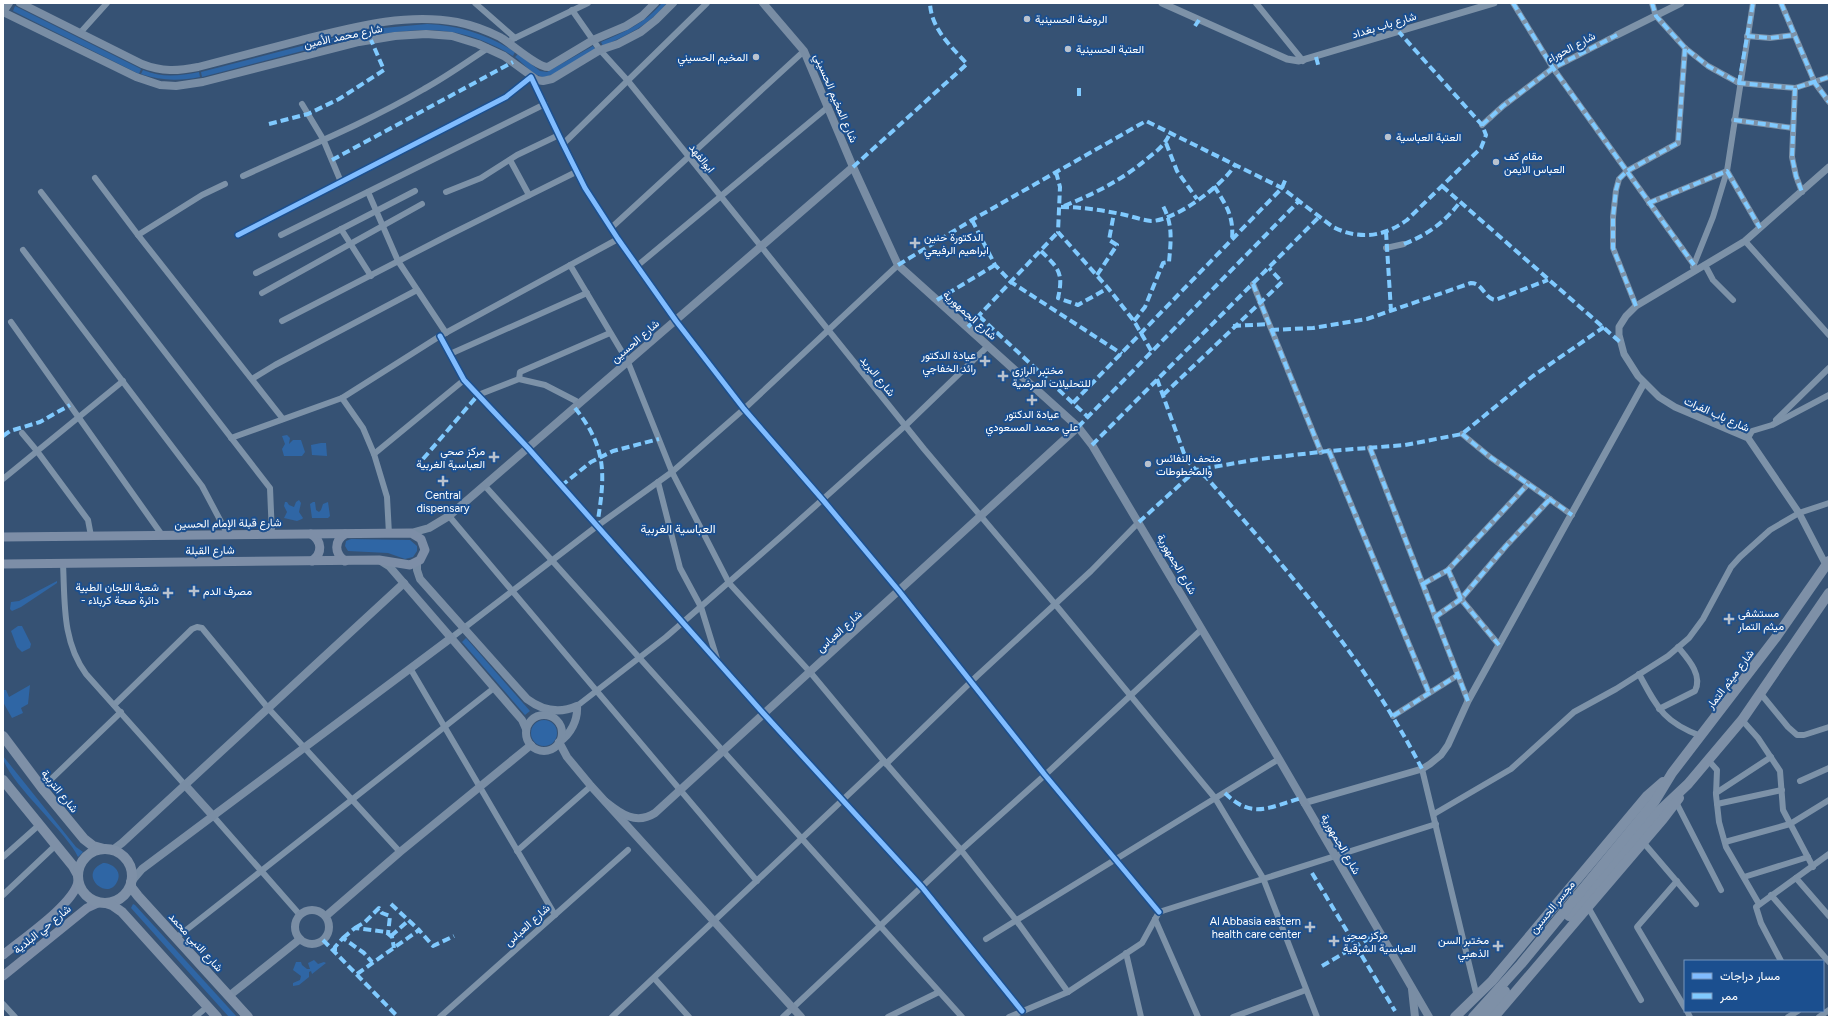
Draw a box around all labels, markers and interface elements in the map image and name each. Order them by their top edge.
street label: شارع باب بغداد [1350,9,1418,42]
place label: الروضة الحسينية [1035,13,1107,26]
marker: الروضة الحسينية [1022,14,1032,24]
street label: شارع محمد الأمين [303,22,384,52]
street label: شارع الحوراء [1545,29,1598,67]
place label: العتبة الحسينية [1076,43,1144,56]
marker: العتبة الحسينية [1063,44,1073,54]
place label: المخيم الحسيني [677,51,748,67]
marker: المخيم الحسيني [751,52,761,62]
street label: شارع المخيم الحسيني [808,52,860,146]
place label: العتبة العباسية [1396,131,1461,144]
marker: العتبة العباسية [1383,132,1393,142]
street label: ابوالفهد [686,141,717,175]
place label: مقام كف العباس الايمن [1504,150,1565,176]
marker: مقام كف العباس الايمن [1491,157,1501,167]
place label: الدكتورة حنين ابراهيم الرفيعي [924,231,989,260]
marker: الدكتورة حنين ابراهيم الرفيعي [909,237,921,249]
street label: شارع الجمهورية [940,288,999,344]
street label: شارع الحسين [609,317,663,367]
place label: عيادة الدكتور رائد الخفاجي [920,349,976,378]
street label: شارع البريد [857,354,898,400]
marker: عيادة الدكتور رائد الخفاجي [979,355,991,367]
place label: مختبر الرازي للتحليلات المرضية [1012,364,1091,390]
marker: مختبر الرازي للتحليلات المرضية [997,370,1009,382]
marker: عيادة الدكتور علي محمد المسعودي [1026,394,1038,406]
street label: شارع باب الفرات [1682,394,1752,436]
place label: عيادة الدكتور علي محمد المسعودي [986,408,1079,437]
place label: مركز صحي العباسية الغربية [416,445,485,471]
marker: مركز صحي العباسية الغربية [488,451,500,463]
place label: متحف النفائس والمخطوطات [1156,452,1221,478]
marker: متحف النفائس والمخطوطات [1143,459,1153,469]
marker: Central dispensary [437,475,449,487]
place label: Central dispensary [416,489,470,515]
street label: شارع قبلة الإمام الحسين [174,516,282,532]
district label: العباسية الغربية [641,522,715,537]
street label: شارع الجمهورية [1153,532,1199,598]
street label: شارع القبلة [185,544,235,558]
place label: شعبة اللجان الطبية - دائرة صحة كربلاء [75,581,159,607]
marker: مصرف الدم [188,585,200,597]
place label: مصرف الدم [203,585,252,599]
marker: شعبة اللجان الطبية - دائرة صحة كربلاء [162,587,174,599]
street label: شارع العباس [814,607,866,656]
place label: مستشفى ميثم التمار [1737,607,1784,634]
marker: مستشفى ميثم التمار [1723,613,1735,625]
street label: شارع ميثم التمار [1703,647,1758,713]
street label: شارع التربية [38,767,81,816]
street label: شارع الجمهورية [1317,812,1363,878]
street label: مجسر الحسين [1527,878,1578,936]
street label: شارع العباس [502,901,554,950]
street label: شارع حي البلدية [11,902,76,959]
street label: شارع النبي محمد [164,910,226,977]
place label: Al Abbasia eastern health care center [1210,915,1301,941]
marker: Al Abbasia eastern health care center [1304,921,1316,933]
place label: مركز صحي العباسية الشرقية [1343,929,1416,955]
place label: مختبر السن الذهبي [1438,934,1489,963]
marker: مركز صحي العباسية الشرقية [1328,935,1340,947]
marker: مختبر السن الذهبي [1492,940,1504,952]
legend [1684,960,1824,1012]
text: مسار دراجات [1720,969,1780,984]
text: ممر [1719,989,1738,1004]

